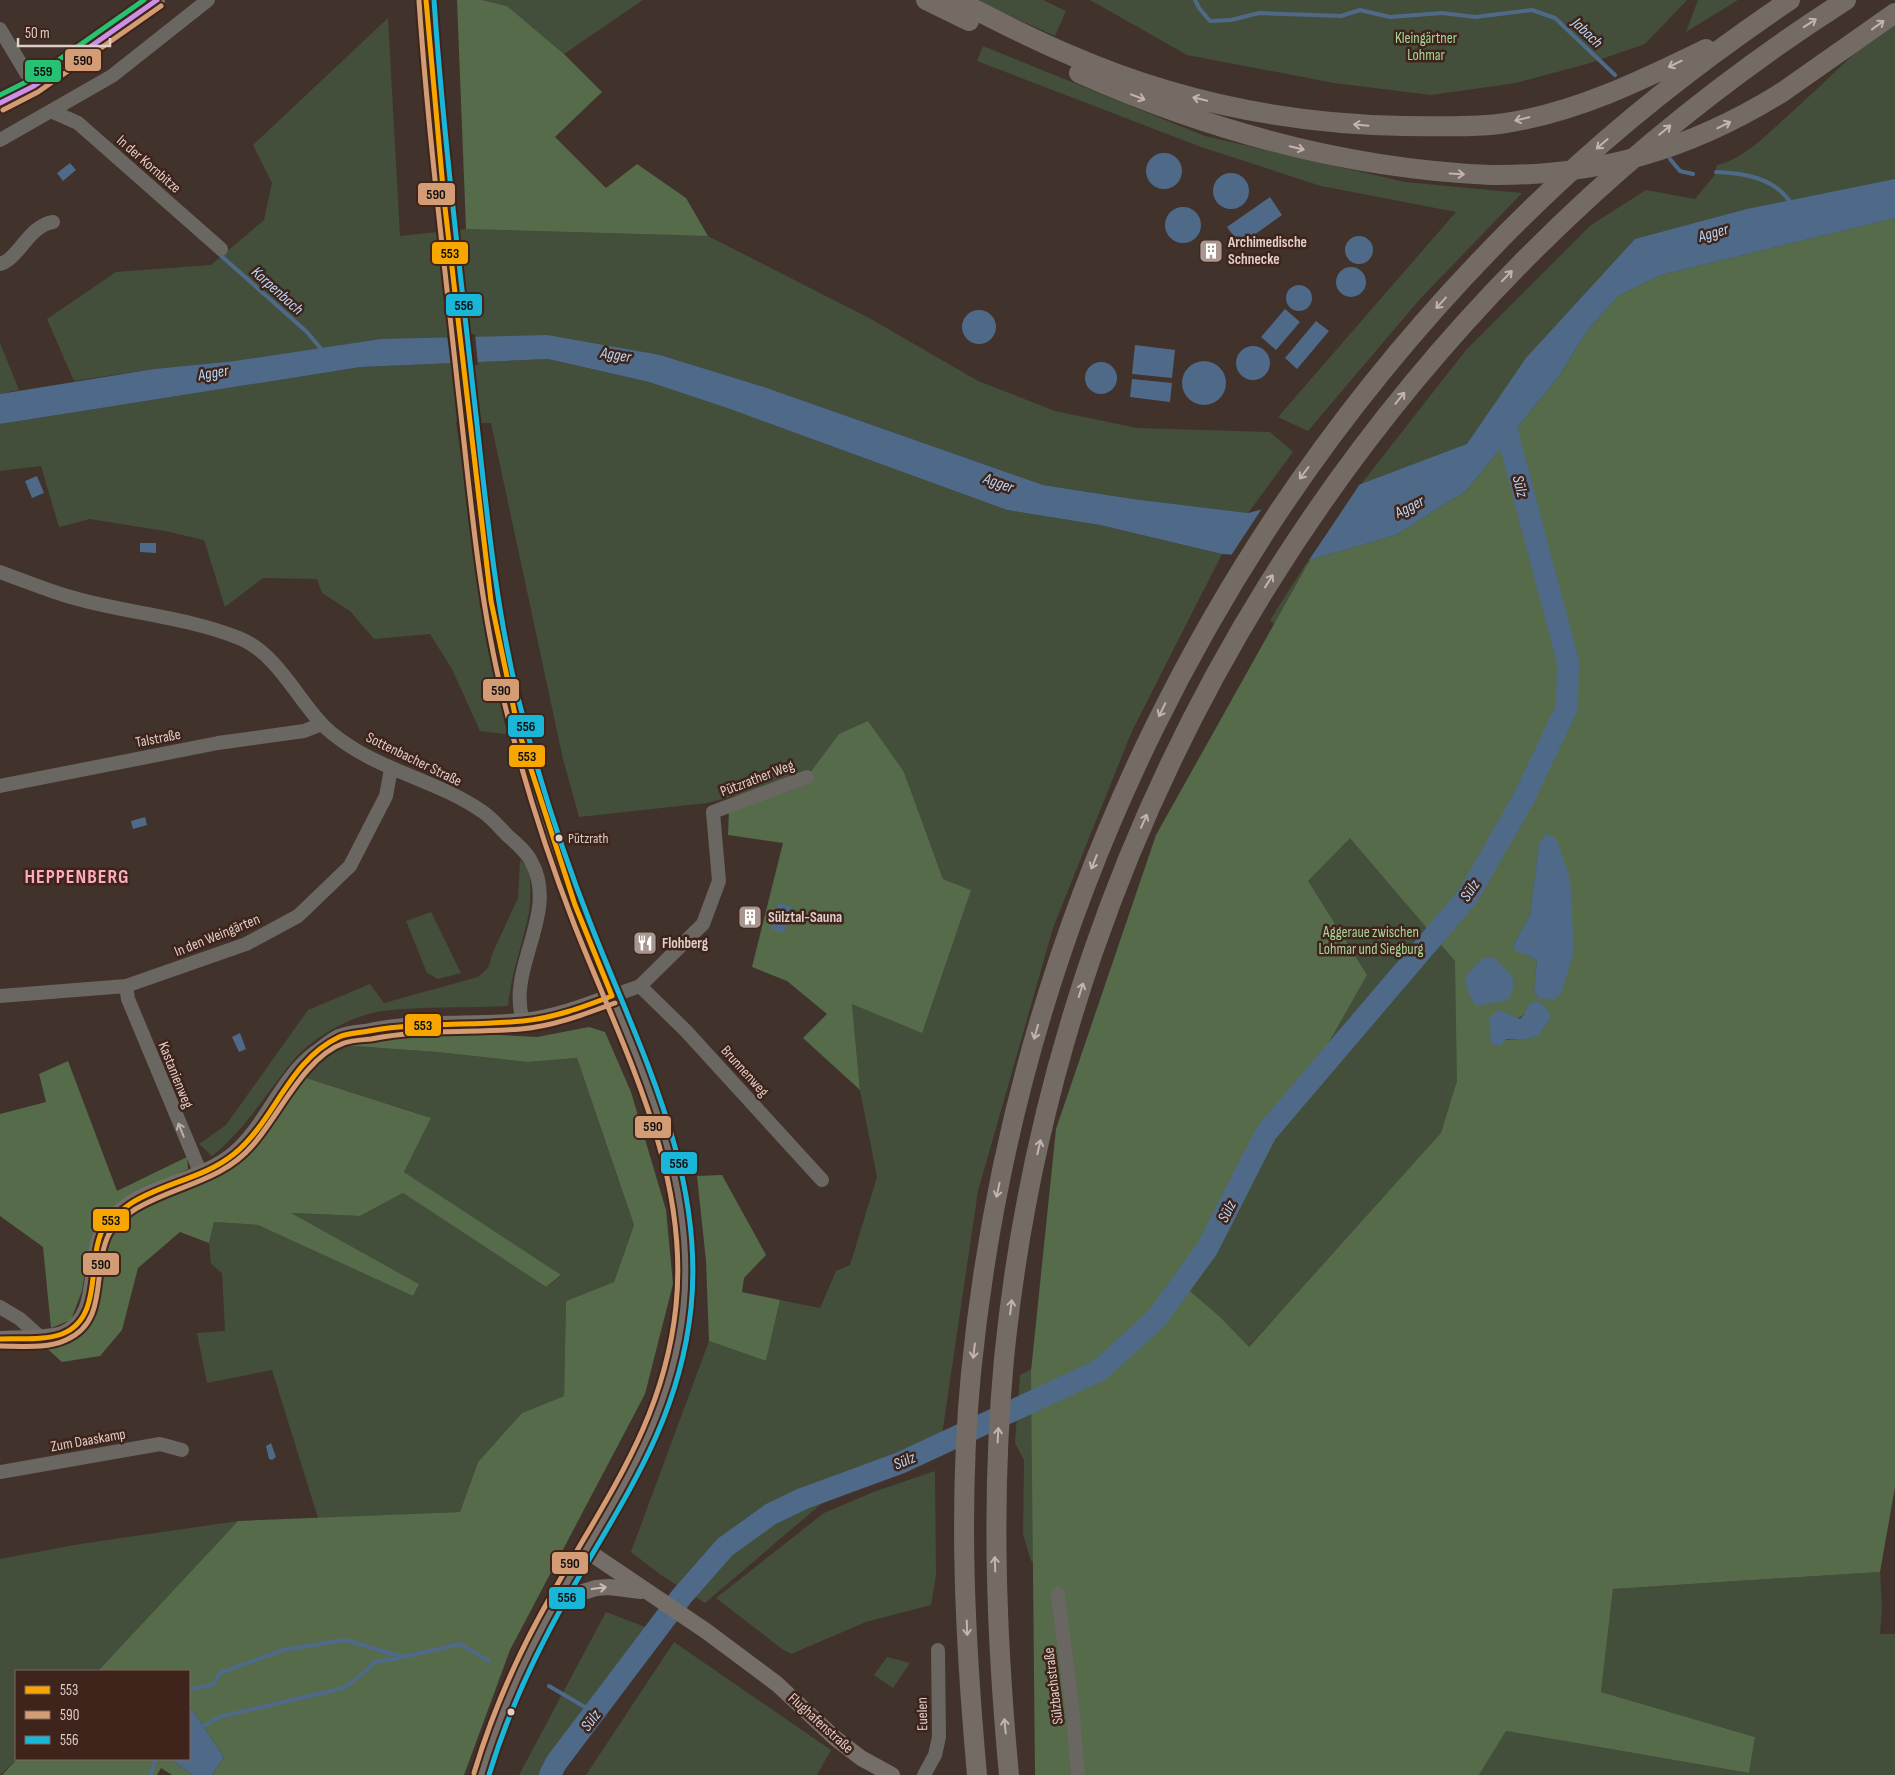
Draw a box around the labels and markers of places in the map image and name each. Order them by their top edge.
place label: Archimedische Schnecke [1227,233,1307,269]
building icon: Archimedische Schnecke [1198,238,1224,264]
place label: Pützrath [568,830,609,847]
marker: Pützrath [554,833,564,843]
building icon: Sülztal-Sauna [737,904,763,930]
place label: Sülztal-Sauna [768,908,842,927]
restaurant icon: Flohberg [632,930,658,956]
place label: Flohberg [662,934,709,953]
unlabelled marker [506,1707,516,1717]

